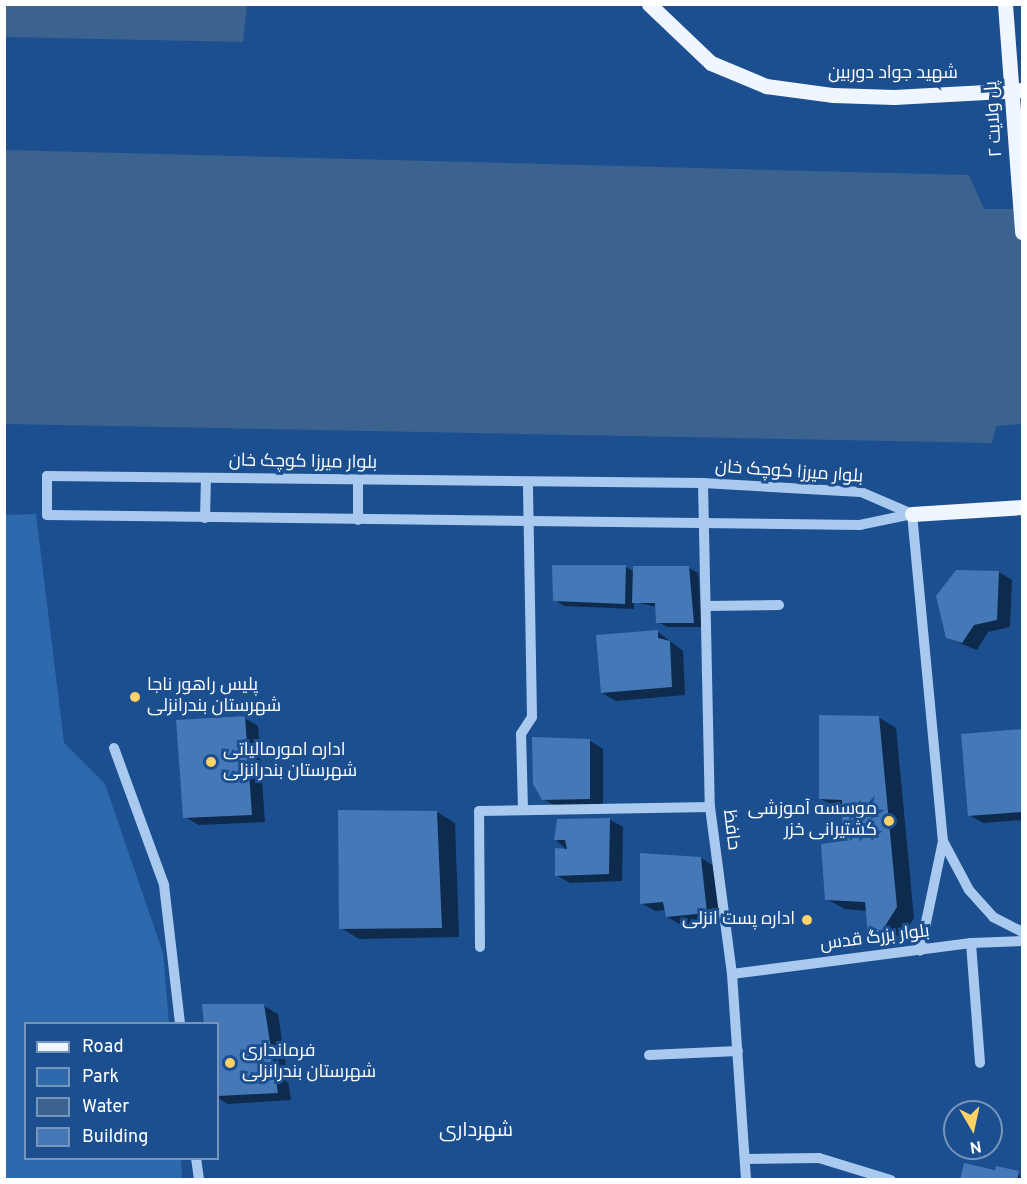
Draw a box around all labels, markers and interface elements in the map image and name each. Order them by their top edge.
street label: شهید جواد دوربین [828,63,958,85]
street label: پل ولایت ۲ [982,80,1008,158]
street label: بلوار میرزا کوچک خان [229,451,377,475]
street label: بلوار میرزا کوچک خان [714,457,864,489]
place label: پلیس راهور ناجا شهرستان بندرانزلی [147,676,281,718]
marker: پلیس راهور ناجا شهرستان بندرانزلی [128,690,142,704]
place label: اداره امورمالیاتی شهرستان بندرانزلی [223,741,357,783]
marker: اداره امورمالیاتی شهرستان بندرانزلی [204,755,218,769]
place label: موسسه آموزشی کشتیرانی خزر [748,800,877,842]
street label: حافظ [717,809,743,851]
marker: موسسه آموزشی کشتیرانی خزر [882,814,896,828]
place label: اداره پست انزلی [682,909,795,931]
marker: اداره پست انزلی [800,913,814,927]
street label: بلوار بزرگ قدس [819,922,931,956]
legend [24,1022,219,1160]
text: Road [82,1036,124,1059]
place label: فرمانداری شهرستان بندرانزلی [242,1042,376,1084]
marker: فرمانداری شهرستان بندرانزلی [223,1056,237,1070]
text: Park [82,1066,119,1089]
text: Water [82,1096,129,1119]
north arrow [943,1100,1003,1160]
district label: شهرداری [439,1119,513,1143]
text: Building [82,1126,148,1149]
text: N [968,1135,983,1157]

